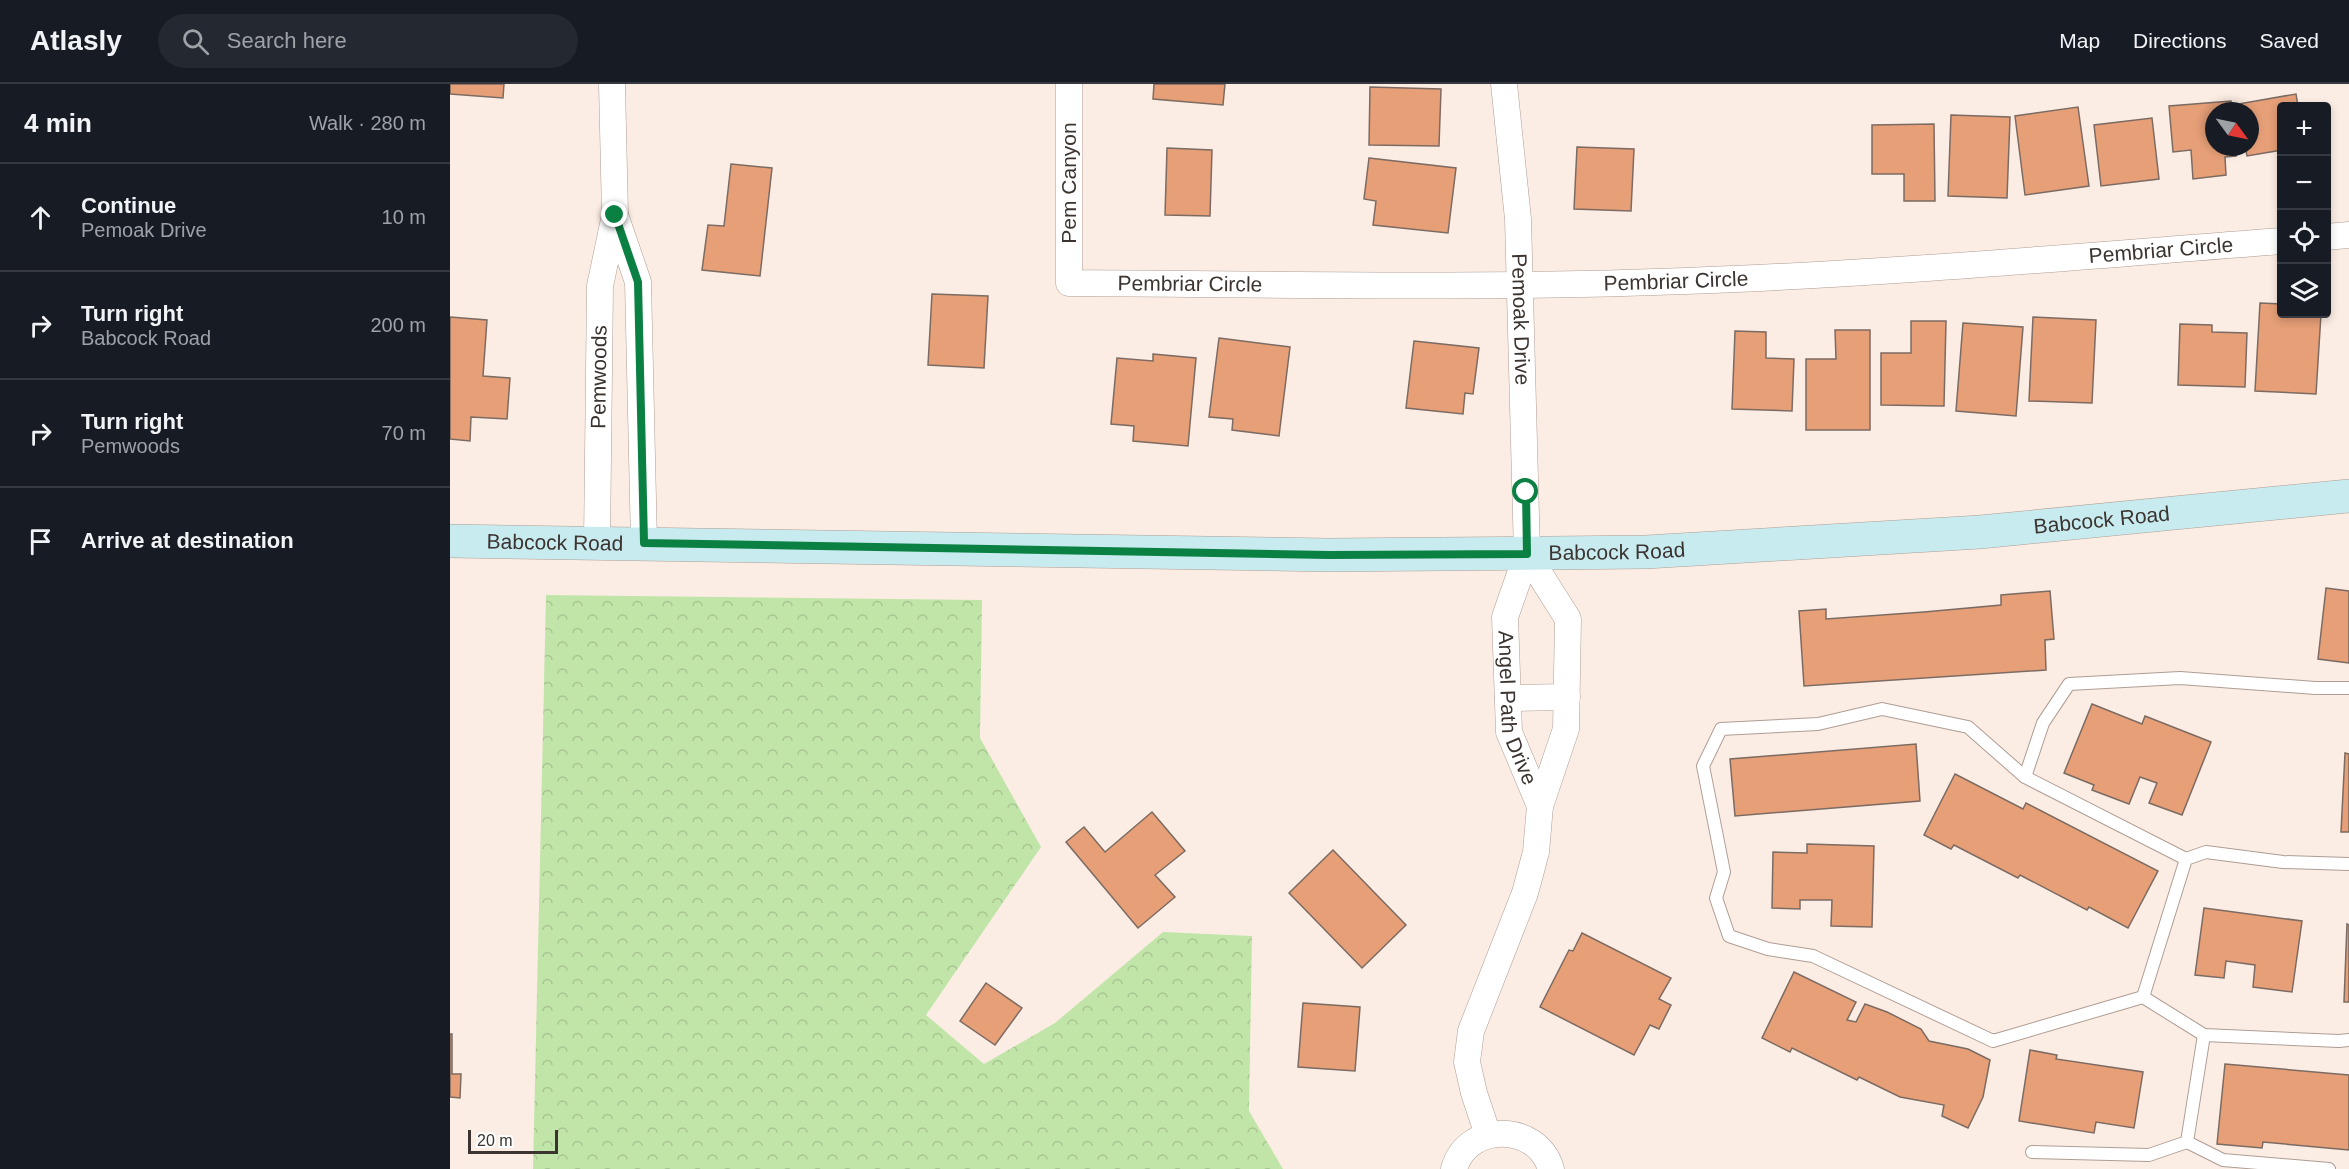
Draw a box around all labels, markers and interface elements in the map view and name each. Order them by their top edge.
search box [158,14,578,68]
text: Atlasly [30,25,122,56]
icon: search [179,25,212,58]
text: Search here [227,28,347,53]
text: Map [2059,29,2100,52]
text: Directions [2133,29,2226,52]
text: Saved [2259,29,2319,52]
north arrow [2205,102,2259,156]
map controls [2277,102,2331,318]
button: + [2277,102,2331,156]
text: 4 min [24,108,92,138]
text: Walk · 280 m [309,112,426,134]
street label: Pem Canyon [1057,122,1080,244]
button: − [2277,156,2331,210]
text: Continue [81,193,176,218]
icon: ahead [24,201,57,234]
route end [601,201,627,227]
text: 10 m [382,206,426,228]
button: locate [2277,210,2331,264]
text: Pemoak Drive [81,219,207,241]
street label: Pembriar Circle [2088,233,2234,267]
street label: Pemoak Drive [1508,253,1534,385]
button: layers [2277,264,2331,318]
street label: Pembriar Circle [1603,266,1749,295]
street label: Pembriar Circle [1117,271,1262,296]
text: Turn right [81,301,183,326]
icon: right [24,309,57,342]
text: 200 m [370,314,426,336]
street label: Pemwoods [586,325,611,429]
text: Babcock Road [81,327,211,349]
text: Turn right [81,409,183,434]
icon: right [24,417,57,450]
text: 70 m [382,422,426,444]
text: Pemwoods [81,435,180,457]
route start [1512,478,1538,504]
street label: Babcock Road [2033,502,2171,538]
icon: arrive [24,525,57,558]
text: Arrive at destination [81,528,294,553]
street label: Babcock Road [486,530,623,555]
street label: Babcock Road [1548,538,1686,564]
street label: Angel Path Drive [1494,630,1542,788]
scale bar [468,1127,558,1154]
text: 20 m [477,1132,513,1149]

